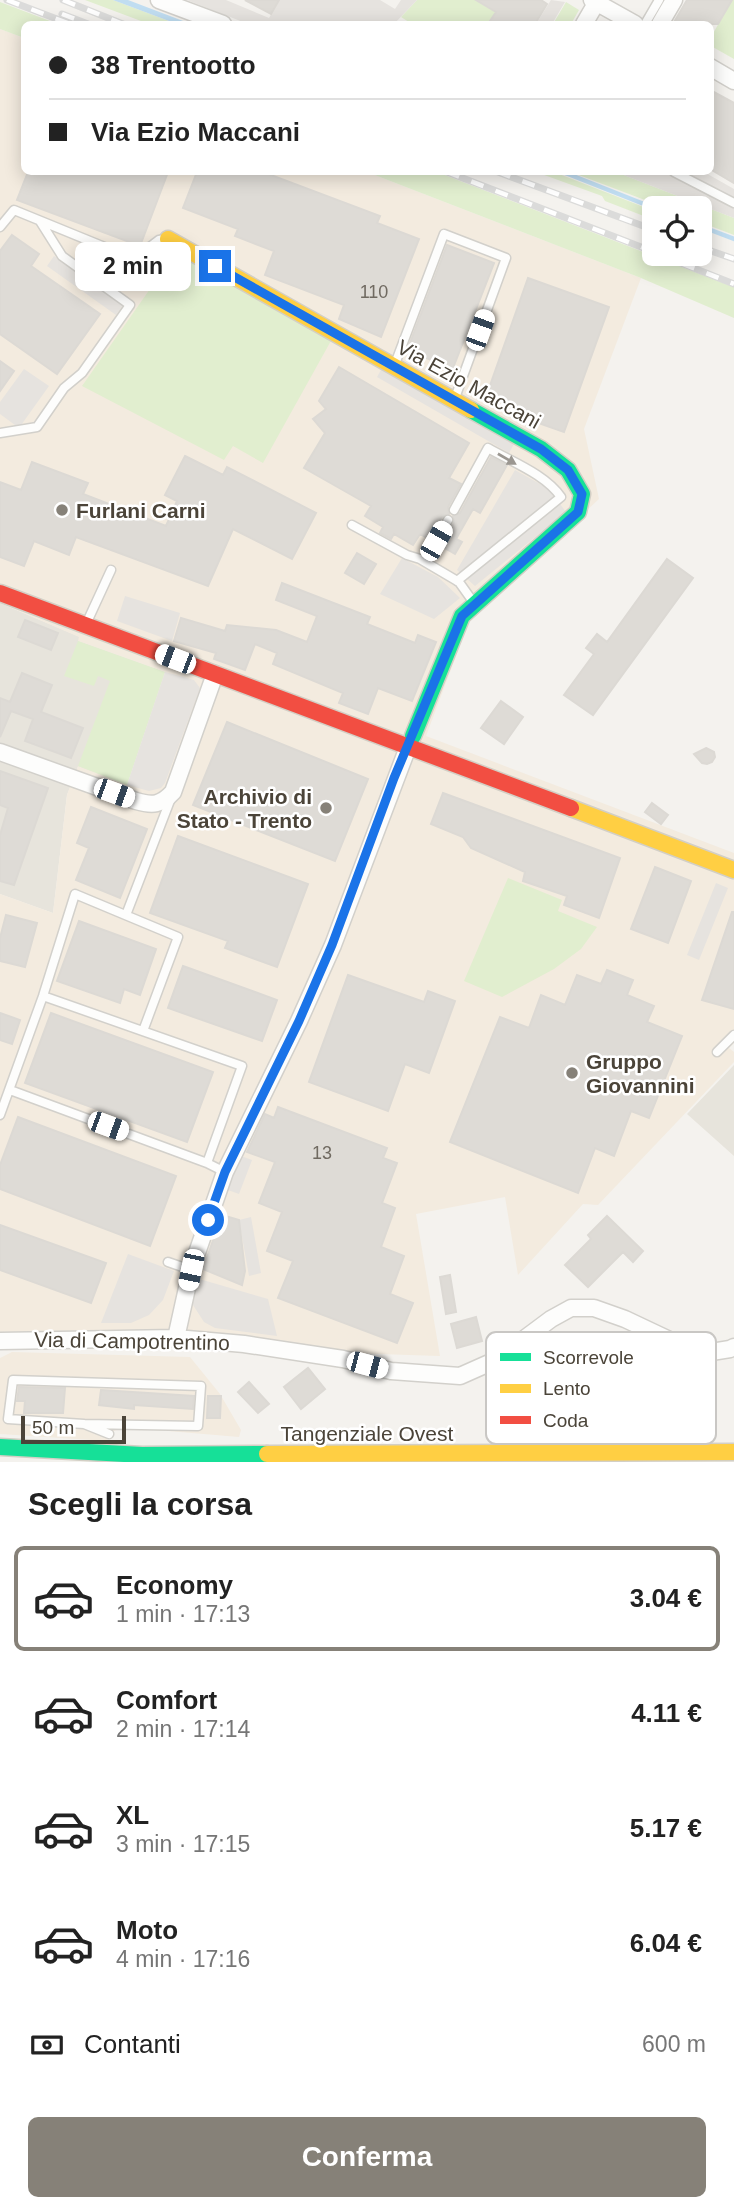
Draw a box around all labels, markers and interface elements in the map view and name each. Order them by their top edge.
text: 38 Trentootto [91,50,256,80]
text: Via Ezio Maccani [91,117,300,147]
map controls [642,196,712,266]
button: locate [642,196,712,266]
callout: 2 min [75,242,190,290]
route end [199,250,231,282]
text: 2 min [103,253,163,279]
house number: 110 [360,282,388,302]
car [463,307,498,353]
street label: Via Ezio Maccani [393,335,545,433]
one-way arrow [498,453,517,465]
place label: Furlani Carni [76,499,206,522]
marker: Furlani Carni [54,502,70,518]
car [417,518,456,564]
car [152,642,199,676]
car [91,776,138,810]
place label: Archivio di Stato - Trento [177,785,312,832]
marker: Archivio di Stato - Trento [318,800,334,816]
place label: Gruppo Giovannini [586,1050,695,1097]
marker: Gruppo Giovannini [564,1065,580,1081]
car [85,1109,132,1143]
house number: 13 [312,1143,332,1163]
route start [192,1204,224,1236]
car [177,1247,206,1293]
street label: Via di Campotrentino [34,1328,230,1354]
legend [486,1332,716,1444]
text: Scorrevole [543,1347,634,1368]
car [344,1349,391,1381]
text: Lento [543,1378,591,1399]
text: Coda [543,1410,589,1431]
scale bar [21,1413,126,1445]
text: 50 m [32,1417,74,1438]
street label: Tangenziale Ovest [281,1422,454,1445]
text: Scegli la corsa [28,1486,252,1522]
icon: car [32,1567,95,1630]
text: Economy [116,1570,233,1600]
text: 3.04 € [630,1583,702,1613]
text: 1 min · 17:13 [116,1601,250,1627]
icon: car [32,1682,95,1745]
text: Comfort [116,1685,217,1715]
text: 4.11 € [631,1698,702,1728]
text: 2 min · 17:14 [116,1716,250,1742]
icon: car [32,1797,95,1860]
text: XL [116,1800,149,1830]
text: 5.17 € [630,1813,702,1843]
text: 3 min · 17:15 [116,1831,250,1857]
icon: car [32,1912,95,1975]
text: Moto [116,1915,178,1945]
text: 6.04 € [630,1928,702,1958]
text: 4 min · 17:16 [116,1946,250,1972]
icon: cash [28,2026,66,2064]
text: Contanti [84,2029,181,2059]
text: 600 m [642,2031,706,2057]
button: Conferma [28,2117,706,2197]

